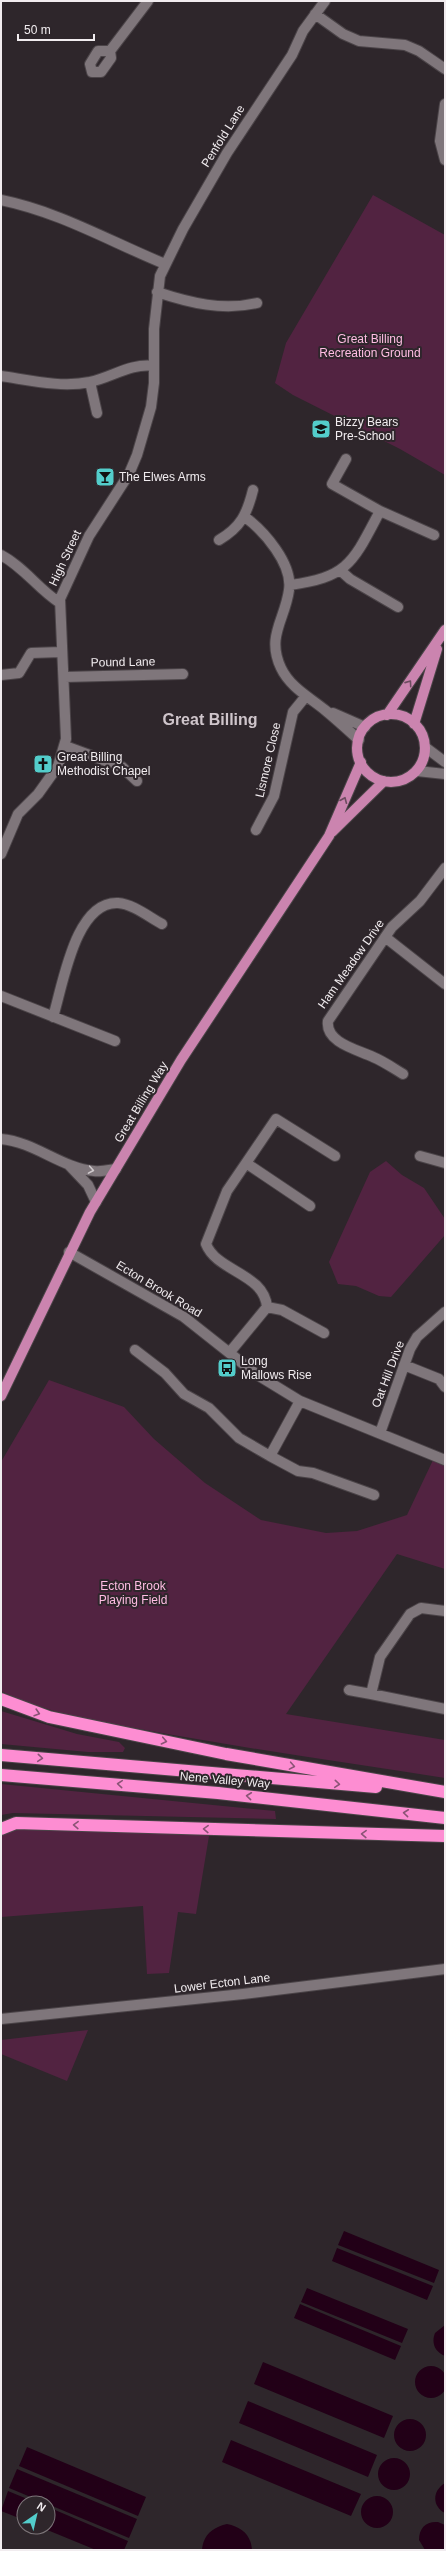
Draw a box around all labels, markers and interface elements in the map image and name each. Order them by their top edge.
scale bar [18,16,94,42]
text: 50 m [24,23,51,37]
street label: Penfold Lane [198,102,248,170]
park label: Great Billing Recreation Ground [319,332,421,360]
place label: Bizzy Bears Pre-School [335,415,398,443]
school or university icon: Bizzy Bears Pre-School [310,418,332,440]
bar icon: The Elwes Arms [94,466,116,488]
place label: The Elwes Arms [119,470,206,484]
street label: High Street [46,527,84,588]
street label: Pound Lane [91,654,156,670]
one-way arrow [404,680,412,687]
district label: Great Billing [162,711,258,728]
street label: Lismore Close [253,721,284,799]
place label: Great Billing Methodist Chapel [57,750,150,778]
church icon: Great Billing Methodist Chapel [32,753,54,775]
one-way arrow [339,797,347,805]
street label: Ham Meadow Drive [315,917,387,1011]
street label: Great Billing Way [111,1059,171,1145]
one-way arrow [88,1165,95,1173]
street label: Ecton Brook Road [114,1258,204,1320]
street label: Oat Hill Drive [369,1338,407,1410]
place label: Long Mallows Rise [241,1354,312,1382]
bus stop icon: Long Mallows Rise [216,1357,238,1379]
park label: Ecton Brook Playing Field [99,1579,167,1607]
one-way arrow [34,1708,41,1717]
one-way arrow [161,1737,167,1745]
one-way arrow [37,1753,43,1762]
one-way arrow [289,1761,295,1769]
street label: Nene Valley Way [179,1769,271,1791]
one-way arrow [334,1779,340,1788]
one-way arrow [117,1780,123,1789]
one-way arrow [246,1792,252,1801]
one-way arrow [403,1809,409,1818]
one-way arrow [73,1821,79,1829]
one-way arrow [203,1825,209,1833]
one-way arrow [361,1830,367,1838]
street label: Lower Ecton Lane [173,1970,271,1996]
north arrow [16,2495,56,2535]
text: N [35,2500,48,2514]

